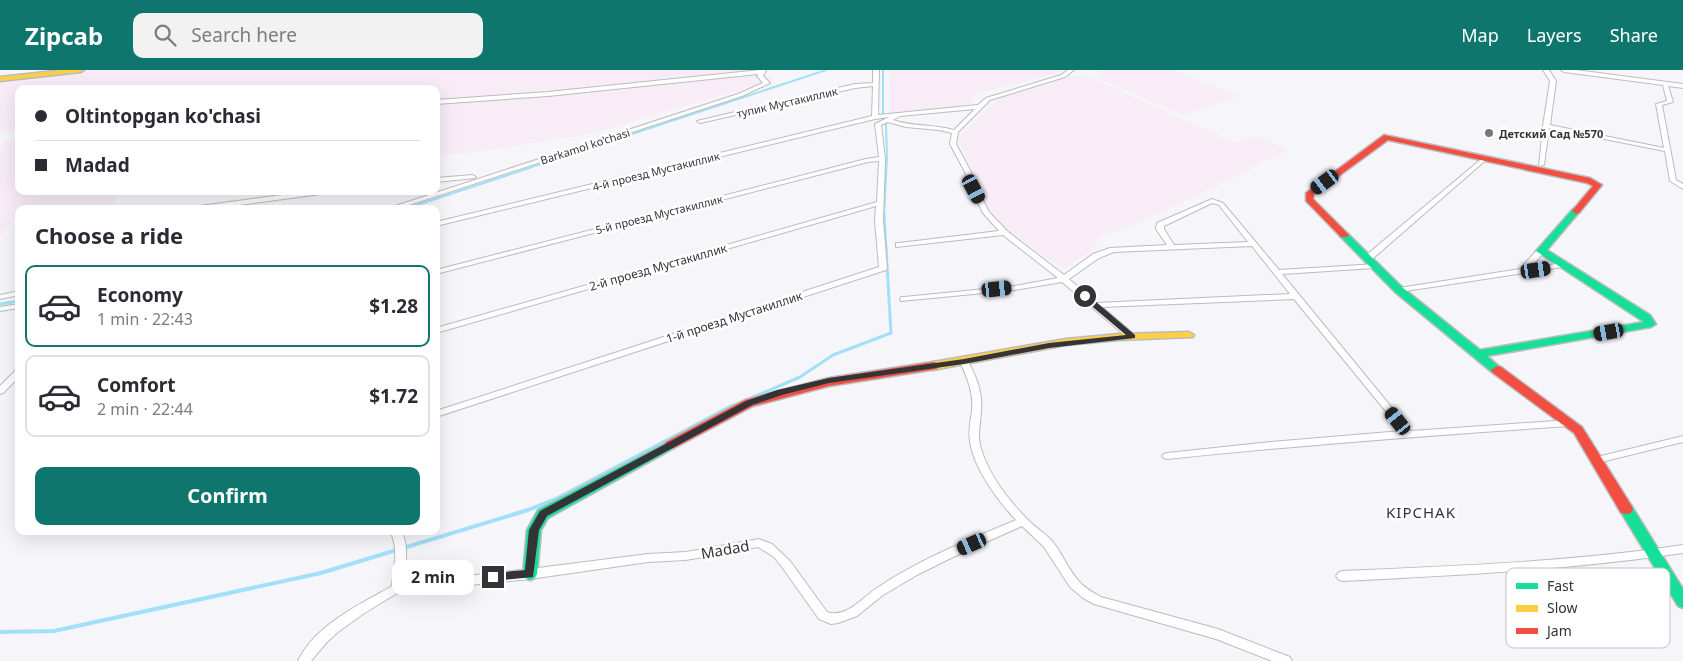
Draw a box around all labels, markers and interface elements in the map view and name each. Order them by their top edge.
search box [133,13,483,58]
text: Zipcab [25,19,103,52]
icon: search [151,21,179,49]
text: Search here [191,22,297,48]
text: Map [1461,23,1499,47]
text: Layers [1527,23,1582,47]
text: Share [1610,23,1658,47]
street label: тупик Мустакиллик [735,83,839,121]
text: Oltintopgan ko'chasi [65,103,261,129]
street label: Barkamol ko'chasi [538,124,632,168]
place label: Детский Сад №570 [1499,126,1603,141]
marker: Детский Сад №570 [1483,127,1495,139]
street label: 4-й проезд Мустакиллик [591,148,721,194]
text: Madad [65,152,130,178]
car [1308,167,1341,197]
car [960,172,987,206]
street label: 5-й проезд Мустакиллик [594,191,724,237]
text: Choose a ride [35,220,183,250]
street label: 2-й проезд Мустакиллик [587,239,729,295]
car [1520,260,1551,280]
car [981,280,1012,298]
text: Economy [97,282,183,308]
icon: car [37,284,82,329]
route start [1074,285,1096,307]
street label: 1-й проезд Мустакиллик [664,287,805,347]
text: $1.28 [369,293,418,319]
text: 1 min · 22:43 [97,308,193,330]
car [1592,322,1625,342]
text: Comfort [97,372,176,398]
icon: car [37,374,82,419]
text: $1.72 [369,383,418,409]
text: 2 min · 22:44 [97,398,193,420]
car [1382,405,1413,437]
button: Confirm [35,467,420,525]
district label: KIPCHAK [1386,502,1456,522]
car [955,531,988,557]
street label: Madad [699,535,751,563]
callout: 2 min [393,560,476,594]
text: 2 min [411,566,455,588]
route end [482,566,504,588]
legend [1506,568,1670,648]
text: Fast [1547,576,1574,595]
text: Slow [1547,598,1578,617]
text: Jam [1545,621,1572,640]

